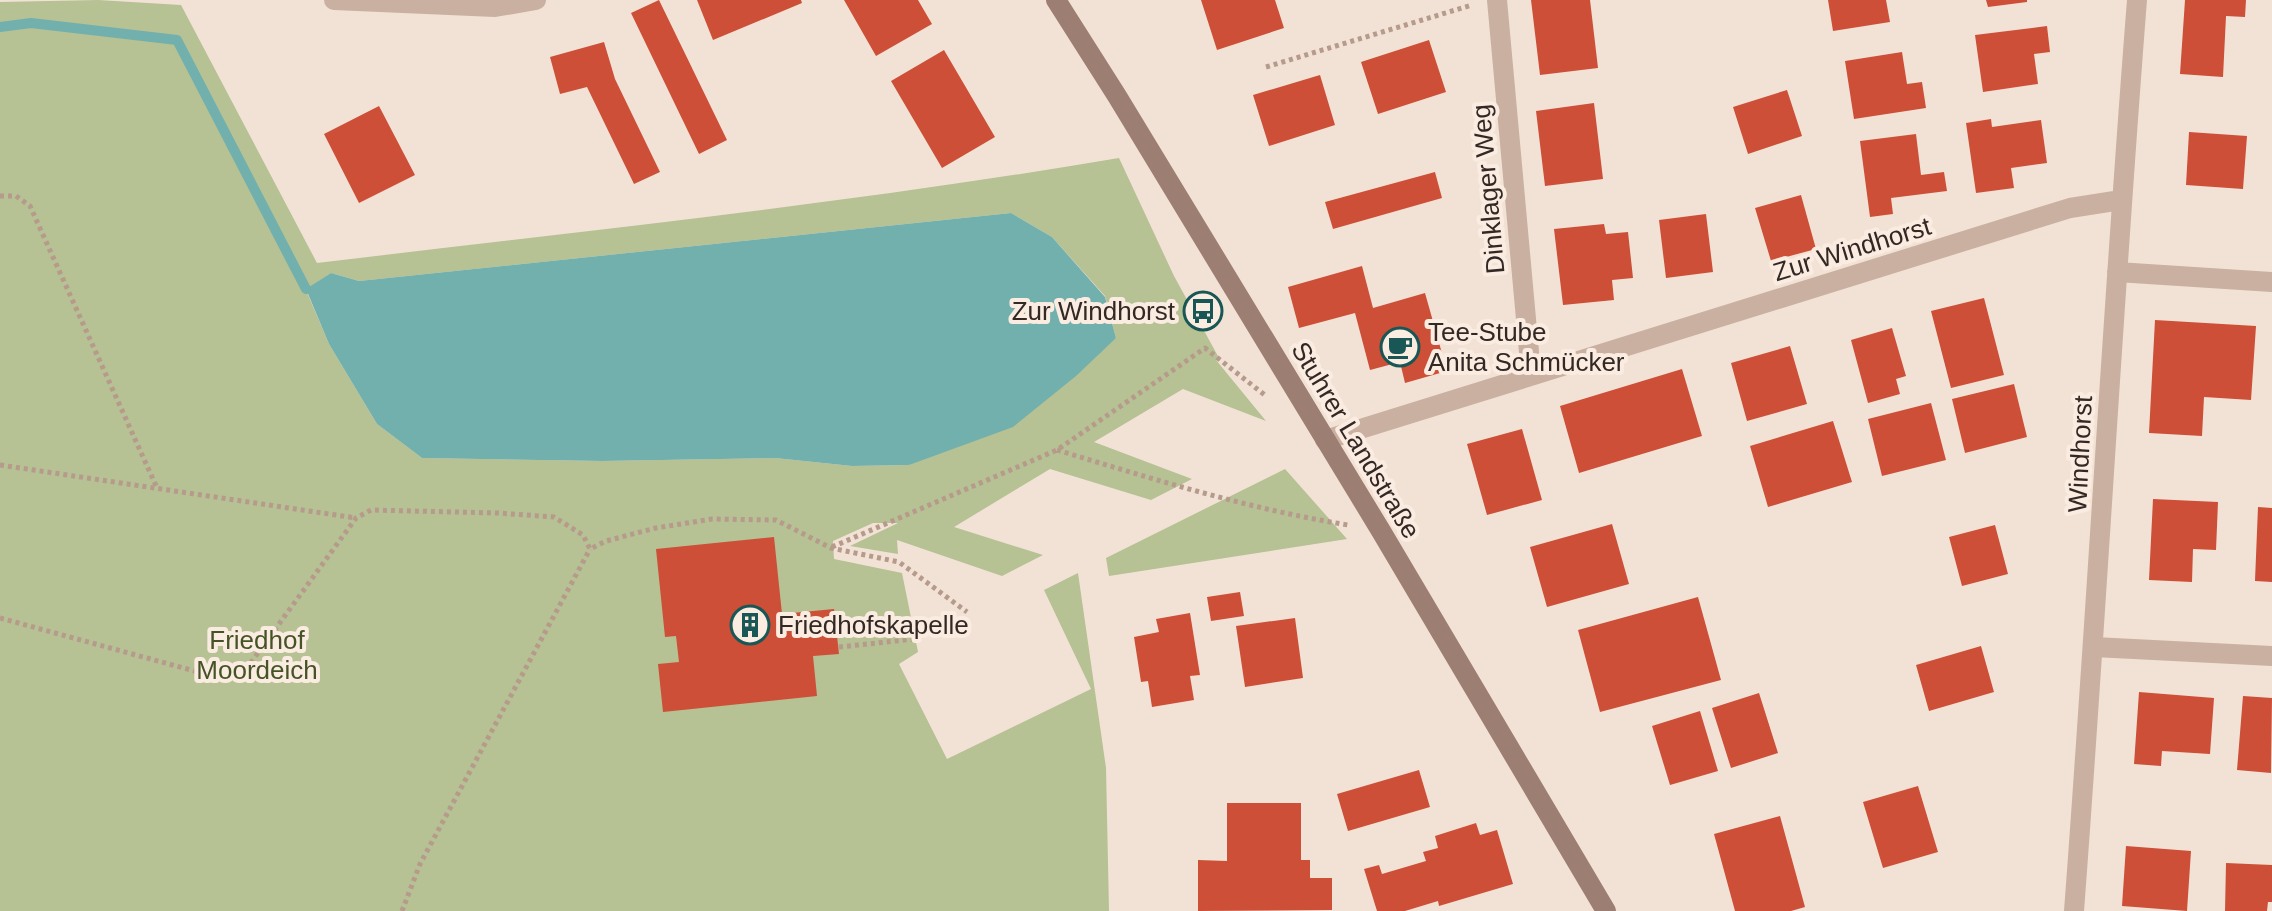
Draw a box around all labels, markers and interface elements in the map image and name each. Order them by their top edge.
street label: Dinklager Weg [1466,103,1510,275]
street label: Zur Windhorst [1770,211,1935,287]
bus stop icon: Zur Windhorst [1182,290,1224,332]
place label: Zur Windhorst [1012,296,1176,326]
place label: Tee-Stube Anita Schmücker [1428,317,1625,377]
cafe icon: Tee-Stube Anita Schmücker [1379,326,1421,368]
street label: Stuhrer Landstraße [1285,336,1427,544]
street label: Windhorst [2062,394,2098,513]
building icon: Friedhofskapelle [729,604,771,646]
place label: Friedhofskapelle [778,610,969,640]
park label: Friedhof Moordeich [196,625,318,685]

